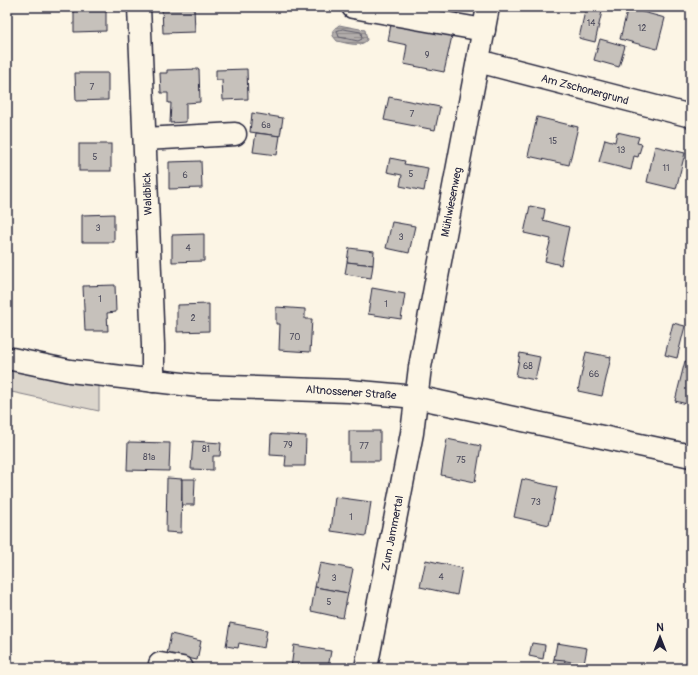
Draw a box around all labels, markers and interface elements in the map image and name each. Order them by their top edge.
house number: 14 [587,18,596,29]
house number: 12 [638,23,646,34]
house number: 9 [425,50,430,61]
street label: Am Zschonergrund [540,72,630,107]
house number: 7 [90,82,95,93]
house number: 7 [410,109,415,120]
house number: 6a [261,120,271,131]
house number: 15 [549,136,557,147]
house number: 13 [617,145,625,156]
house number: 5 [93,152,98,163]
house number: 11 [662,163,670,174]
street label: Mühlwiesenweg [438,166,465,238]
house number: 5 [409,169,414,180]
house number: 6 [182,170,188,181]
street label: Waldblick [140,172,155,216]
house number: 3 [95,223,101,234]
house number: 3 [398,232,404,243]
house number: 4 [185,243,191,254]
house number: 1 [98,294,102,305]
house number: 1 [384,299,388,310]
house number: 2 [190,313,196,324]
house number: 70 [290,332,300,343]
house number: 68 [523,361,533,372]
house number: 66 [589,369,599,380]
street label: Altnossener Straße [305,383,397,402]
house number: 79 [283,440,293,451]
house number: 77 [359,441,369,452]
house number: 81 [202,444,210,455]
house number: 81a [143,452,155,463]
house number: 75 [456,455,466,466]
street label: Zum Jammertal [379,494,406,572]
house number: 73 [531,497,541,508]
house number: 1 [349,512,353,523]
house number: 4 [438,572,444,583]
house number: 3 [331,573,337,584]
house number: 5 [327,597,332,608]
north arrow [640,617,680,657]
text: N [656,621,664,634]

